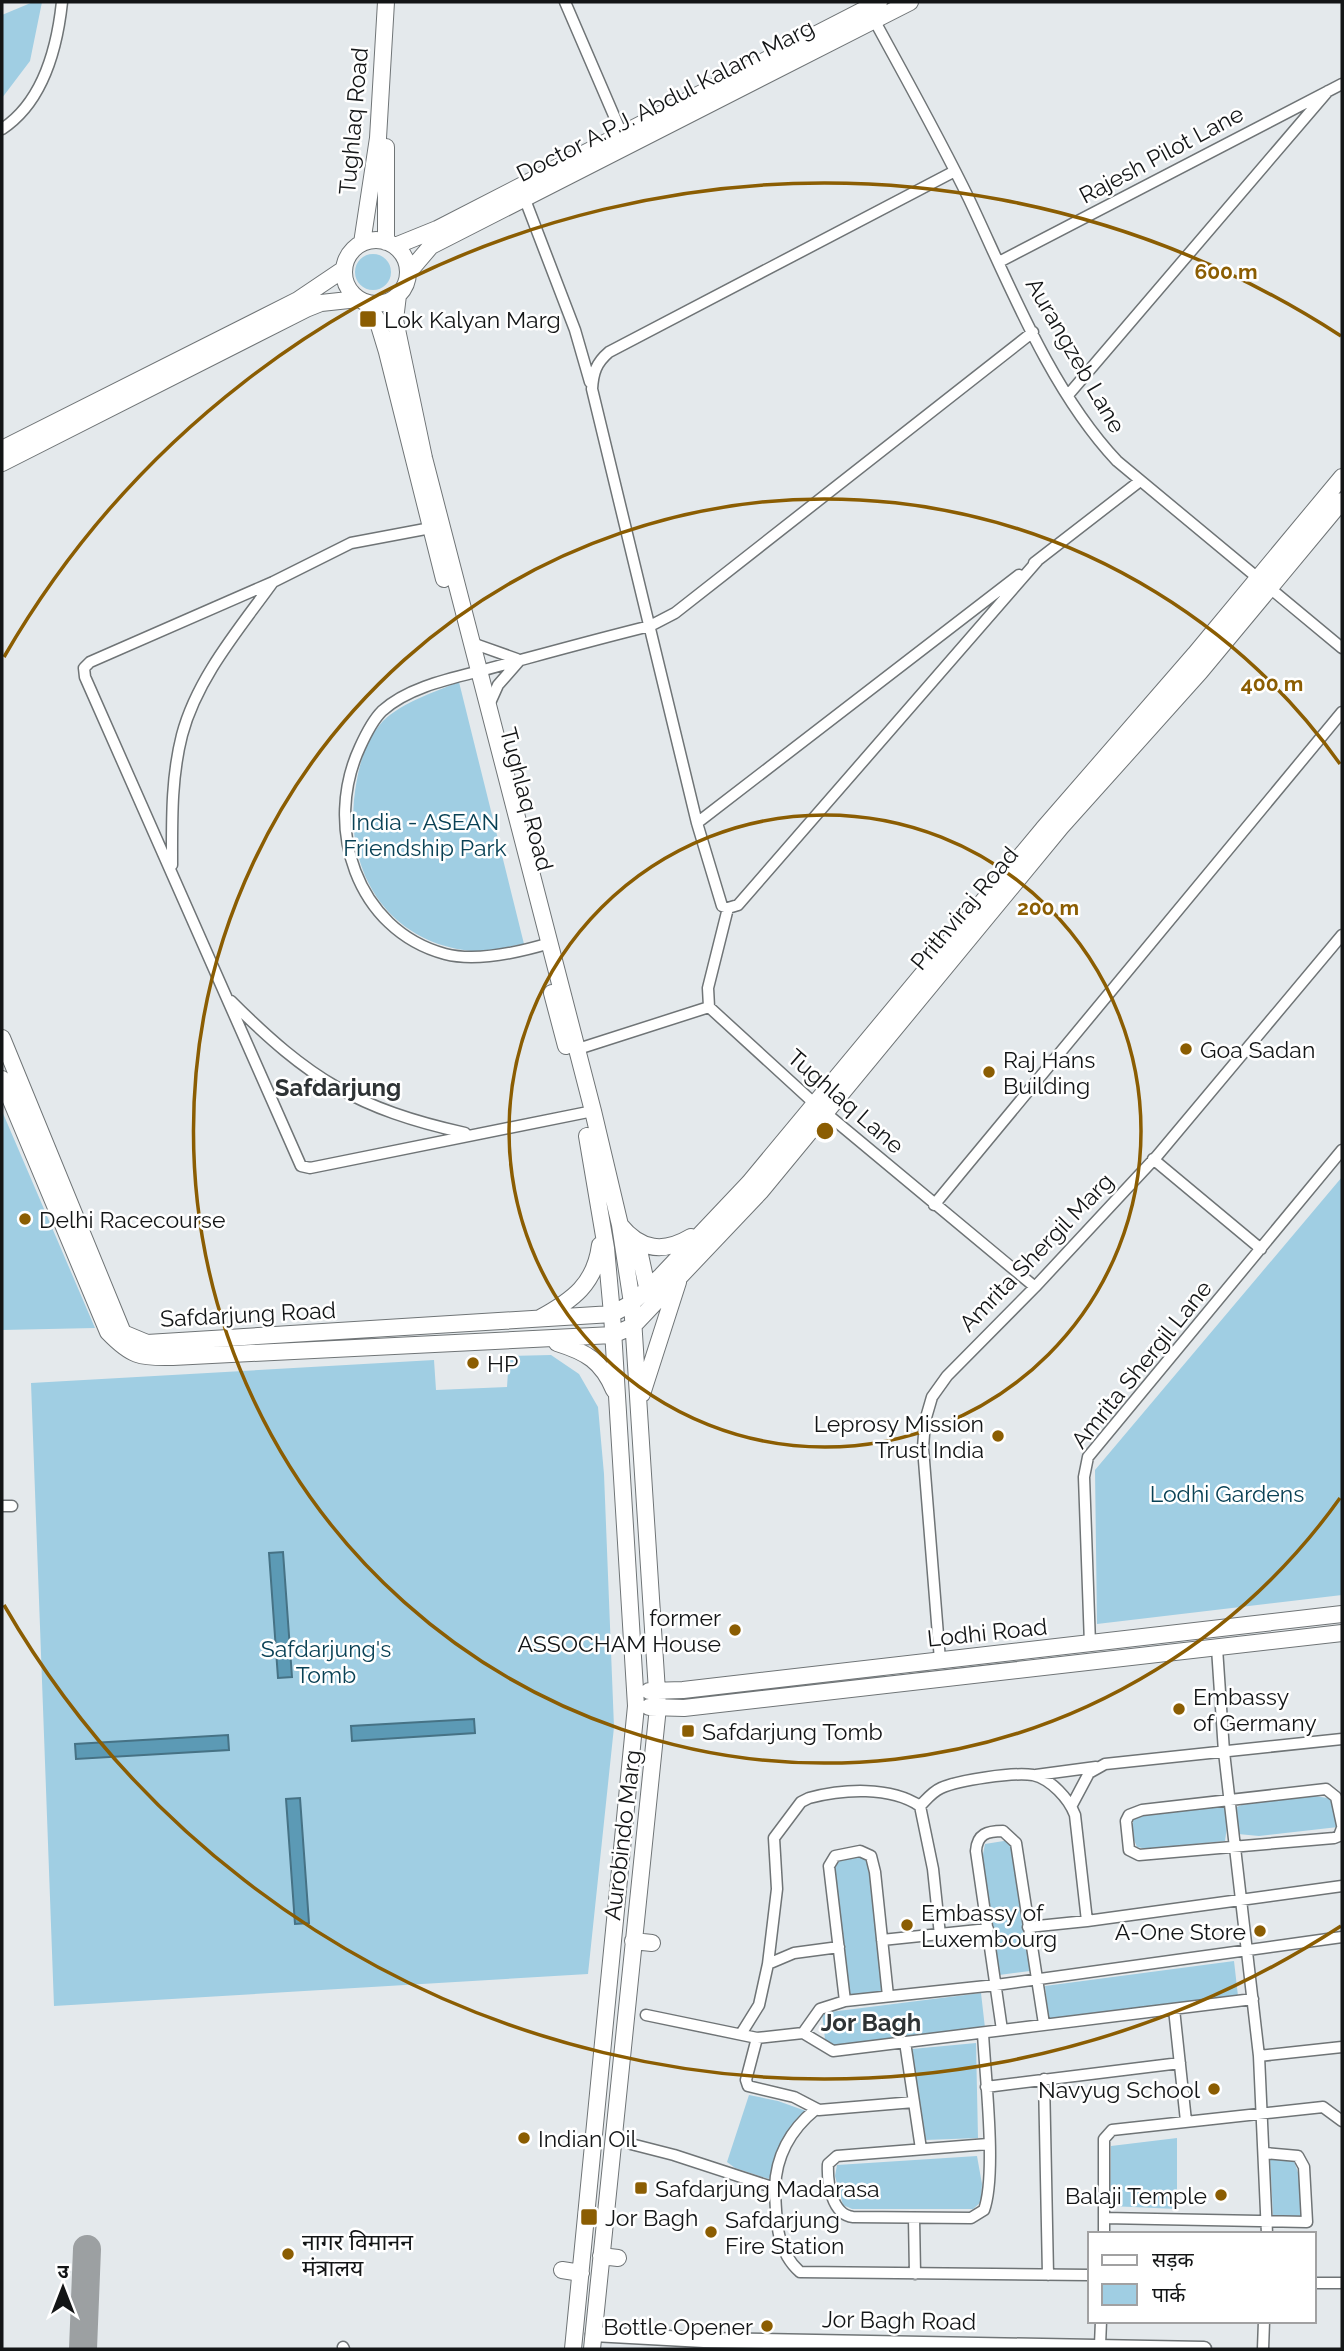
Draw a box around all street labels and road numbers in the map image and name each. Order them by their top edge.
street label: Doctor A.P.J. Abdul Kalam Marg [512,13,818,187]
street label: Tughlaq Road [333,46,373,196]
street label: Rajesh Pilot Lane [1074,99,1248,209]
street label: Aurangzeb Lane [1021,273,1131,437]
street label: Tughlaq Road [495,724,559,874]
street label: Prithviraj Road [905,841,1023,975]
street label: Tughlaq Lane [782,1043,910,1159]
street label: Amrita Shergil Marg [953,1167,1119,1337]
street label: Amrita Shergil Lane [1065,1275,1217,1453]
street label: Safdarjung Road [159,1296,337,1332]
street label: Lodhi Road [926,1612,1048,1652]
street label: Aurobindo Marg [598,1748,646,1922]
street label: Jor Bagh Road [822,2305,976,2335]

